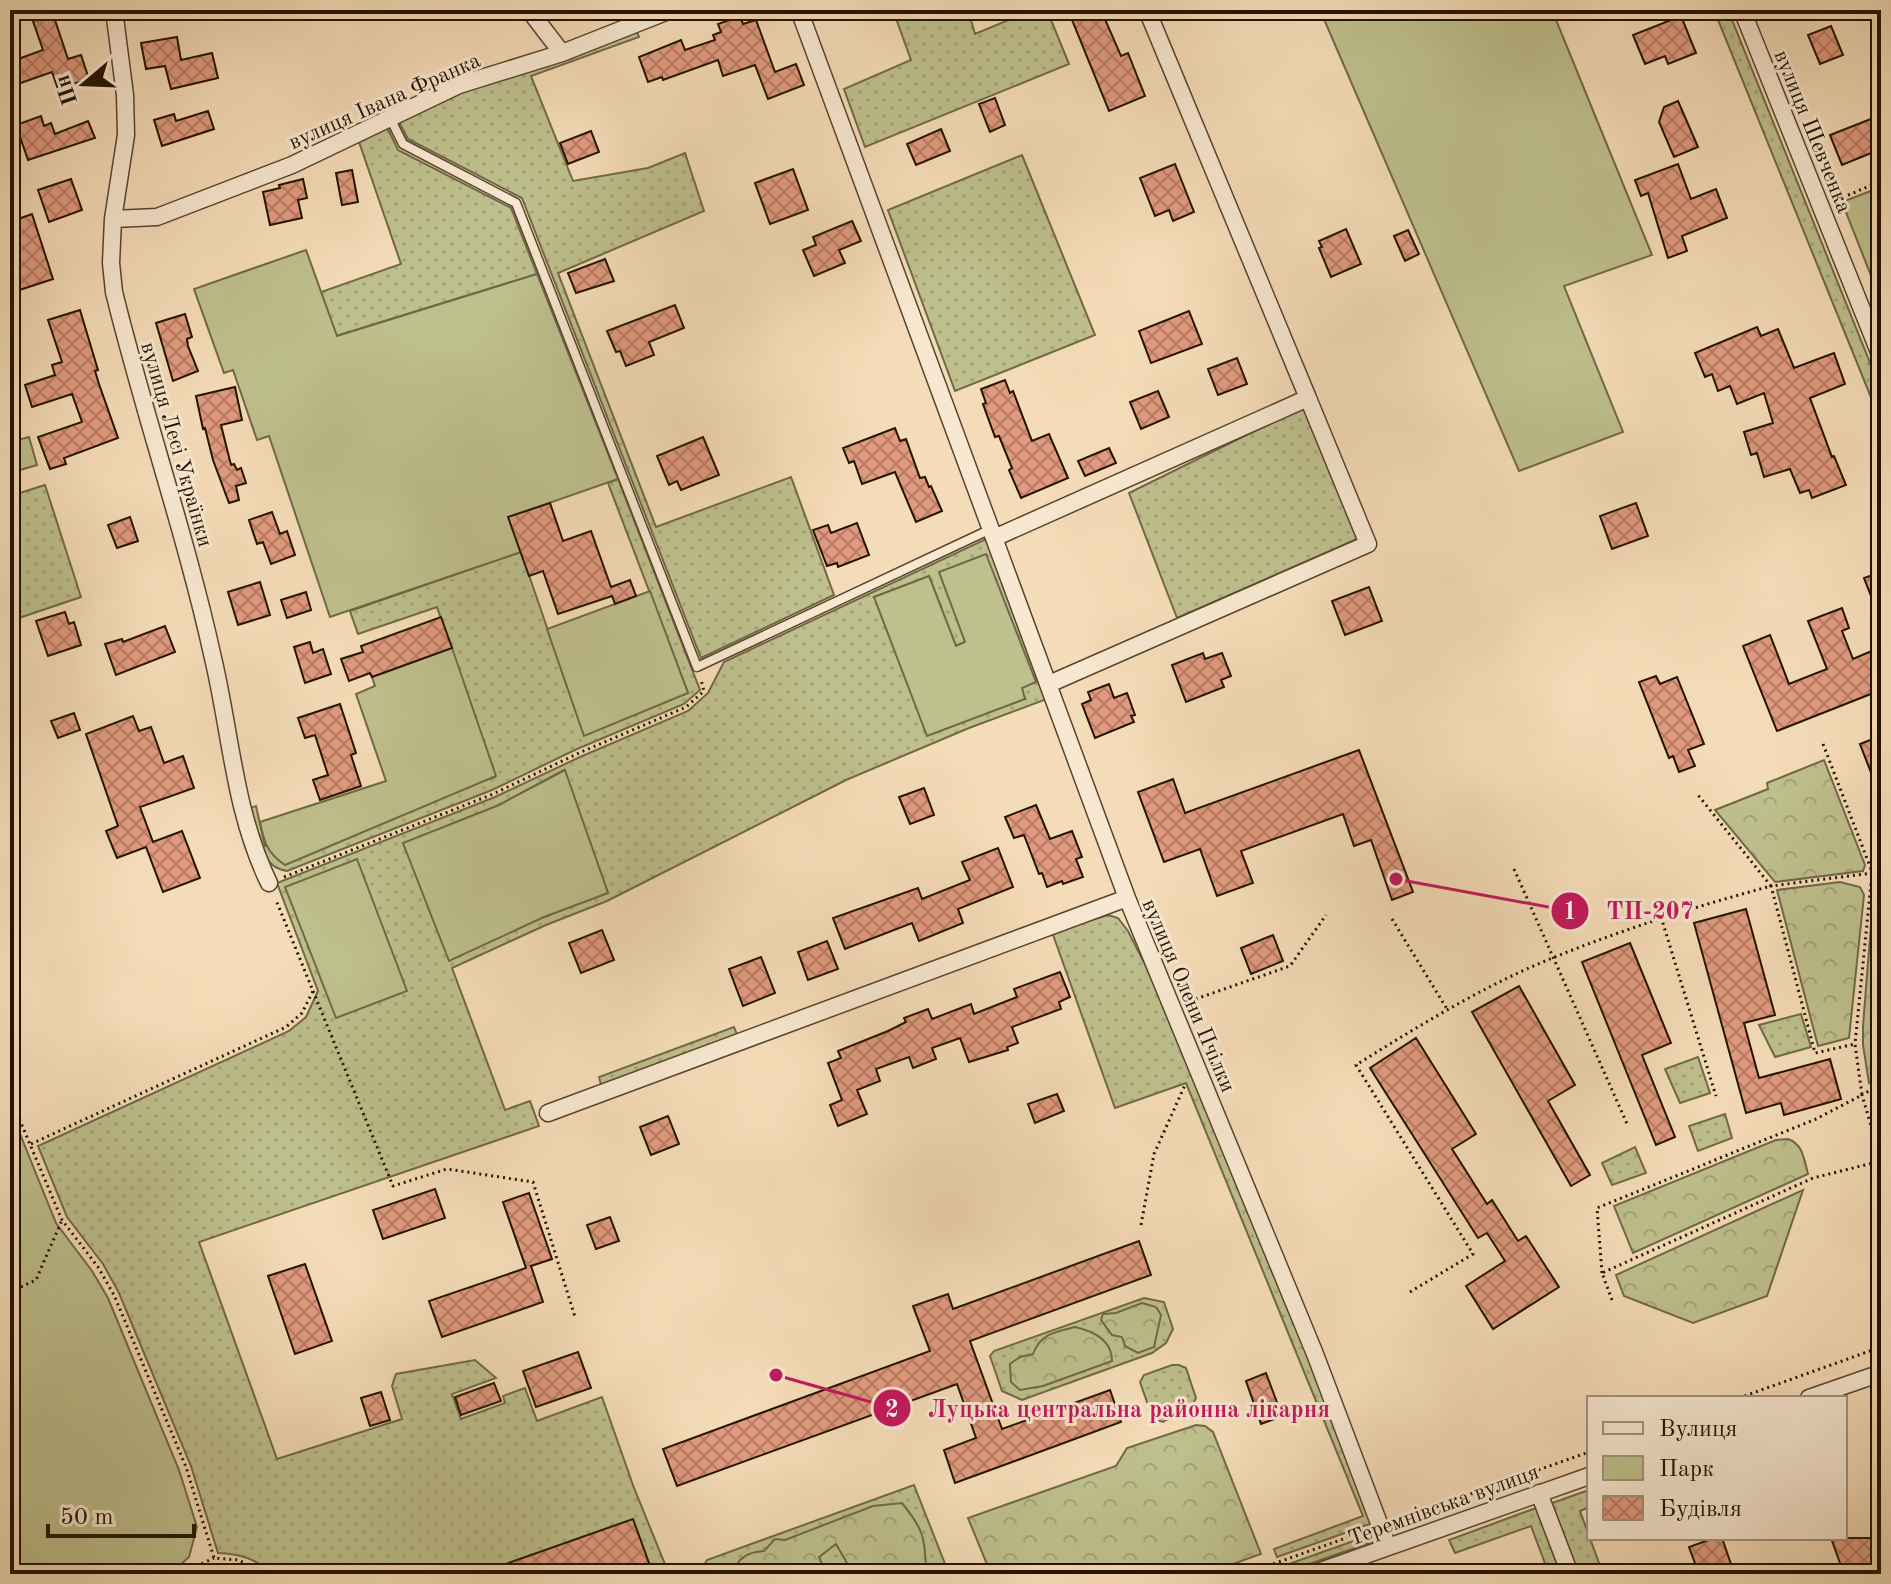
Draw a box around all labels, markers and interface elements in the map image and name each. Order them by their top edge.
north arrow [44,44,124,124]
street label: вулиця Шевченка [1769,47,1855,216]
street label: вулиця Івана Франка [286,50,484,154]
text: Пн [52,72,82,108]
street label: вулиця Лесі Українки [136,340,216,549]
callout: ТП-207 [1550,887,1710,935]
street label: вулиця Олени Пчілки [1137,896,1239,1096]
text: 1 [1563,901,1577,925]
text: ТП-207 [1606,901,1694,925]
callout: Луцька центральна районна лікарня [872,1384,1346,1432]
legend [1587,1396,1847,1540]
text: 2 [885,1399,899,1423]
text: Луцька центральна районна лікарня [928,1399,1330,1423]
text: Вулиця [1659,1418,1738,1442]
text: Парк [1659,1458,1714,1482]
street label: Теремнівська вулиця [1345,1461,1542,1551]
scale bar [48,1488,194,1538]
text: Будівля [1659,1498,1742,1522]
text: 50 m [60,1506,114,1530]

